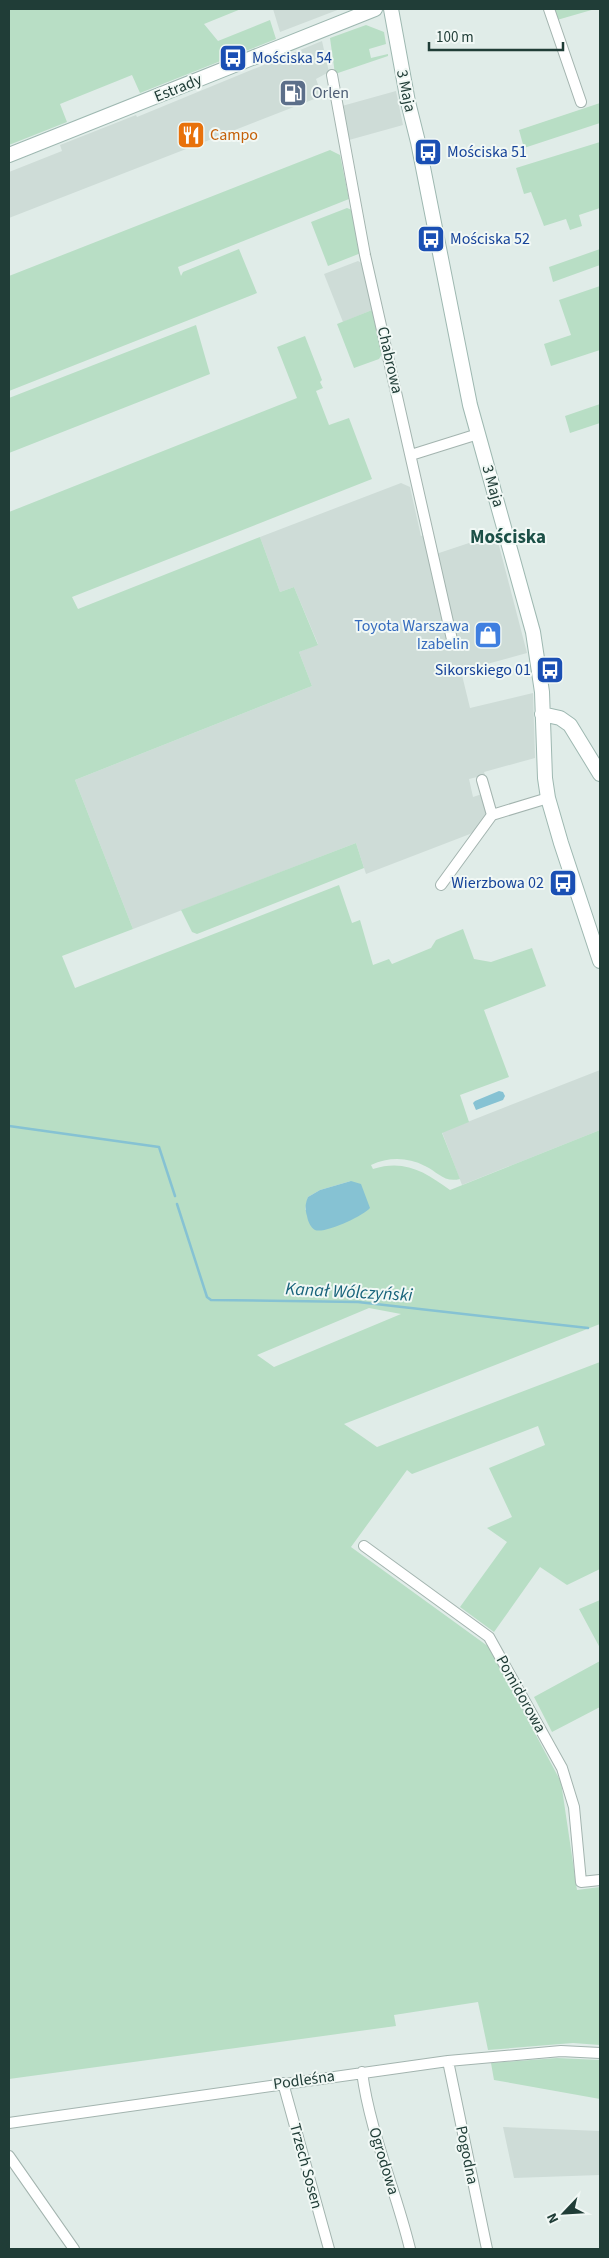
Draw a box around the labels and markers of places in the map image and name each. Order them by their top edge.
bus stop icon: Mościska 54 [218,43,248,73]
place label: Mościska 54 [252,47,332,69]
fuel station icon: Orlen [278,78,308,108]
place label: Orlen [312,82,349,104]
restaurant icon: Campo [176,120,206,150]
place label: Campo [210,124,258,146]
bus stop icon: Mościska 51 [413,137,443,167]
place label: Mościska 51 [447,141,527,163]
bus stop icon: Mościska 52 [416,224,446,254]
place label: Mościska 52 [450,228,530,250]
place label: Toyota Warszawa Izabelin [354,615,469,655]
shop icon: Toyota Warszawa Izabelin [473,620,503,650]
bus stop icon: Sikorskiego 01 [535,655,565,685]
place label: Sikorskiego 01 [435,659,531,681]
bus stop icon: Wierzbowa 02 [548,868,578,898]
place label: Wierzbowa 02 [451,872,544,894]

